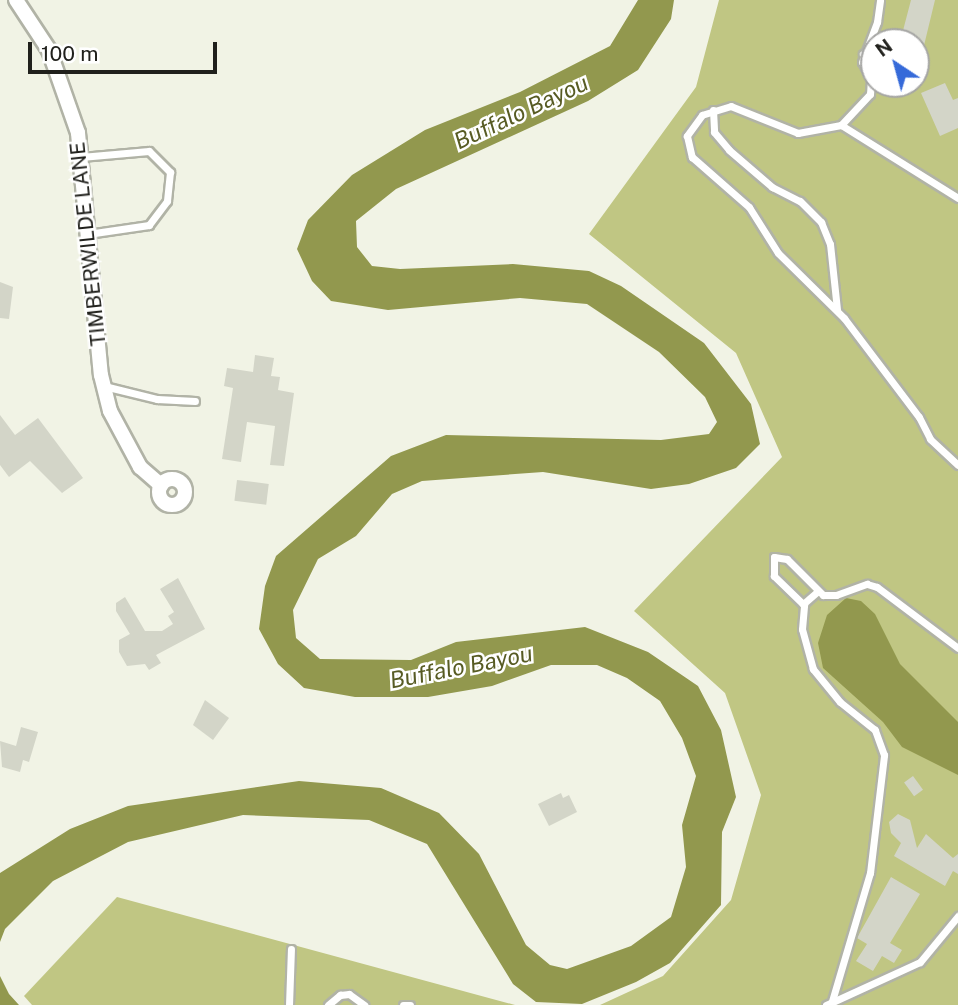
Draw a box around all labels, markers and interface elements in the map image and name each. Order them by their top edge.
scale bar [32,28,220,72]
north arrow [860,28,930,98]
text: N [871,34,896,61]
text: 100 m [41,41,98,66]
water label: Buffalo Bayou [449,69,593,155]
street label: TIMBERWILDE LANE [65,141,111,347]
water label: Buffalo Bayou [387,640,535,694]

